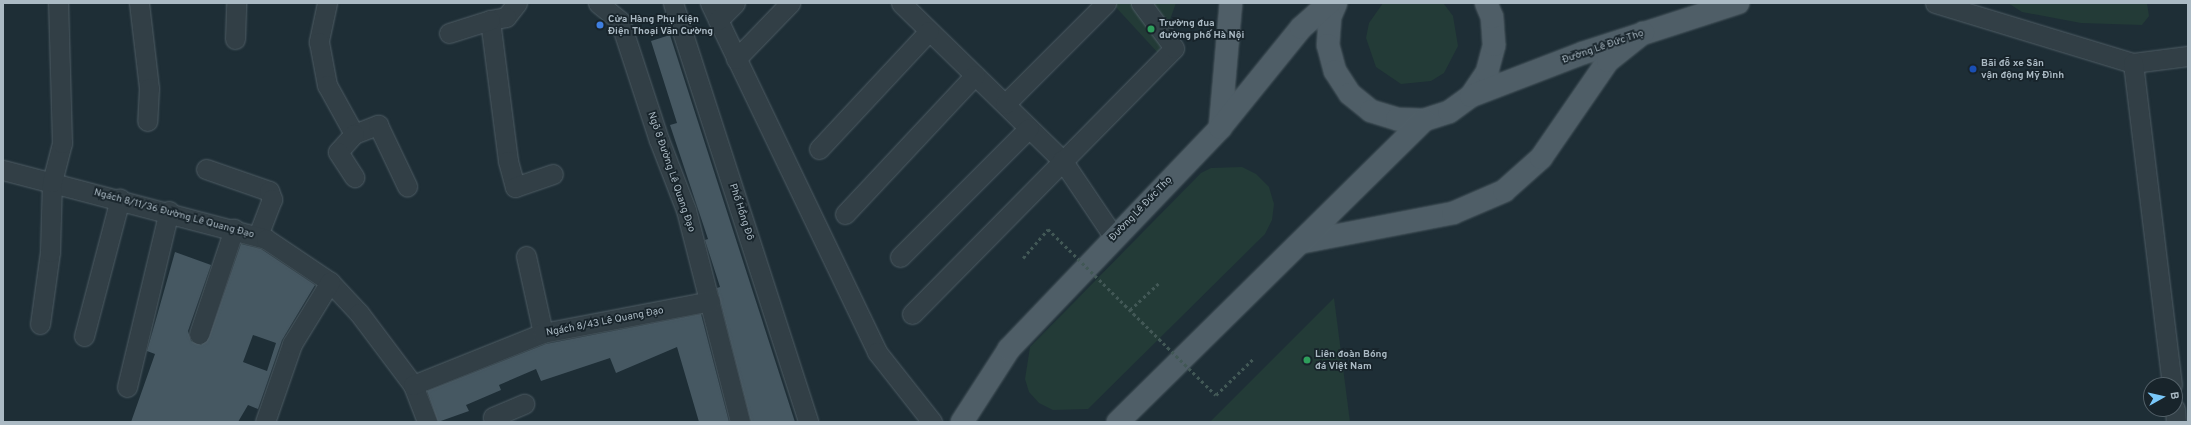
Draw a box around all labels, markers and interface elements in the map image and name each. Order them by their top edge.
place label: Cửa Hàng Phụ Kiện Điện Thoại Văn Cường [608,13,714,36]
place label: Trường đua đường phố Hà Nội [1159,17,1244,40]
marker: Cửa Hàng Phụ Kiện Điện Thoại Văn Cường [595,20,605,30]
marker: Trường đua đường phố Hà Nội [1146,24,1156,34]
street label: Đường Lê Đức Thọ [1561,27,1645,67]
place label: Bãi đỗ xe Sân vận động Mỹ Đình [1981,57,2064,80]
marker: Bãi đỗ xe Sân vận động Mỹ Đình [1968,64,1978,74]
street label: Ngõ 8 Đường Lê Quang Đạo [645,110,697,234]
street label: Đường Lê Đức Thọ [1107,174,1175,244]
street label: Phố Hồng Đô [726,182,756,242]
street label: Ngách 8/11/36 Đường Lê Quang Đạo [92,187,256,241]
street label: Ngách 8/43 Lê Quang Đạo [545,305,665,339]
place label: Liên đoàn Bóng đá Việt Nam [1315,348,1387,372]
marker: Liên đoàn Bóng đá Việt Nam [1302,355,1312,365]
north arrow [2143,377,2183,417]
text: B [2166,391,2181,400]

